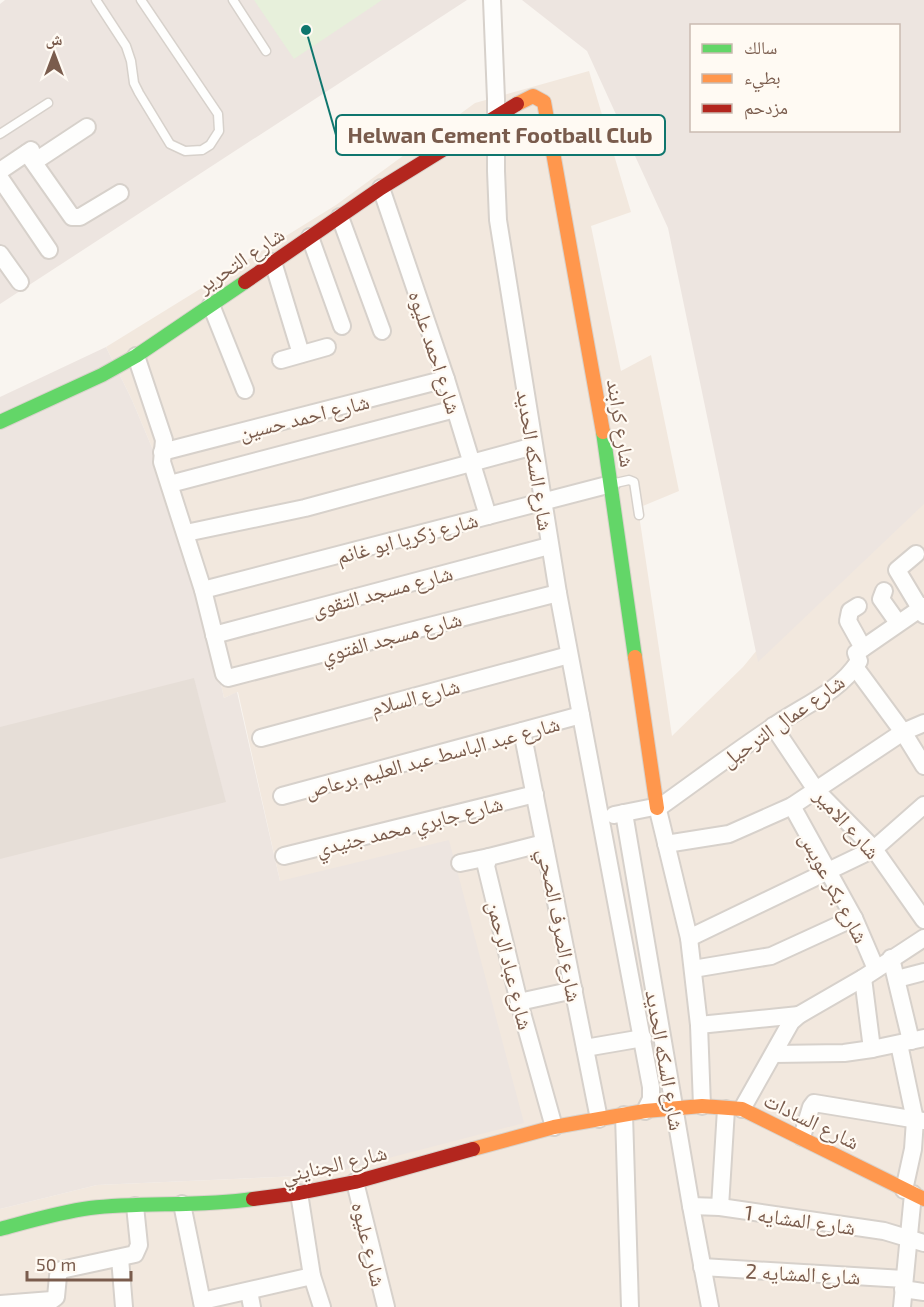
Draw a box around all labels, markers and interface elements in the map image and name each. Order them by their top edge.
north arrow [24,24,84,84]
legend [690,24,900,132]
text: ش [46,29,63,49]
text: سالك [744,36,777,58]
text: بطيء [744,66,781,93]
text: مزدحم [744,96,788,120]
callout: Helwan Cement Football Club [336,115,665,155]
text: Helwan Cement Football Club [347,121,653,147]
street label: شارع التحرير [191,221,289,299]
street label: شارع احمد عليوه [402,287,468,417]
street label: شارع كرابند [601,377,641,469]
street label: شارع احمد حسين [236,388,372,446]
street label: شارع السكه الحديد [511,388,559,533]
street label: شارع زكريا ابو غانم [334,506,481,571]
street label: شارع مسجد التقوى [309,559,456,623]
street label: شارع مسجد الفتوي [318,605,465,672]
street label: شارع عمال الترحيل [715,668,850,774]
street label: شارع السلام [368,672,463,723]
street label: شارع عبد الباسط عبد العليم برعاص [302,710,563,805]
street label: شارع الامير [808,782,886,865]
street label: شارع جابري محمد جنيدي [313,790,506,866]
street label: شارع بكر عويس [794,827,875,948]
street label: شارع الصرف الصحي [529,846,588,1005]
street label: شارع عباد الرحمن [481,898,539,1033]
street label: شارع السكه الحديد [639,988,691,1133]
street label: شارع السادات [759,1086,864,1156]
street label: شارع الجنايني [279,1139,390,1192]
street label: شارع عليوه [345,1199,393,1289]
street label: شارع المشايه 1 [743,1199,857,1241]
scale bar [27,1244,130,1282]
text: 50 m [36,1253,76,1275]
street label: شارع المشايه 2 [745,1258,861,1290]

